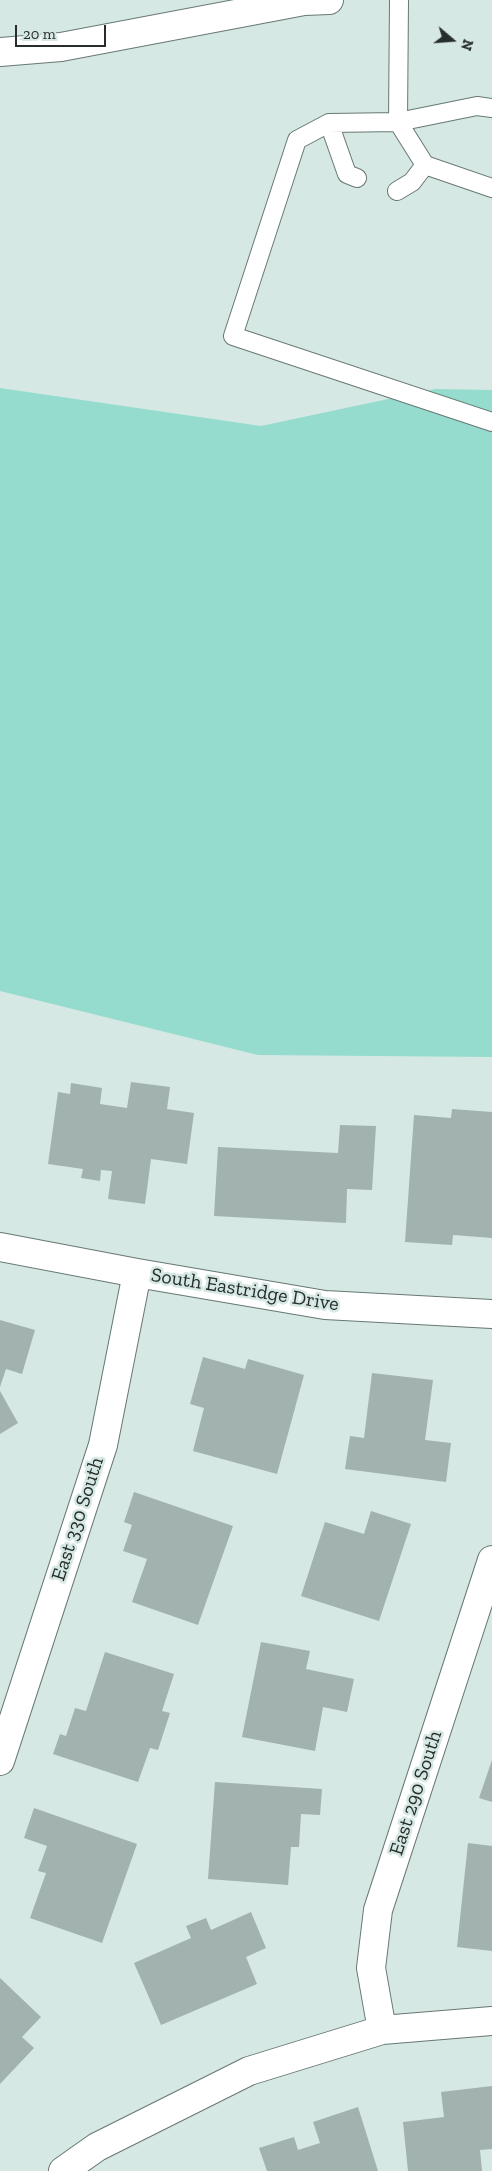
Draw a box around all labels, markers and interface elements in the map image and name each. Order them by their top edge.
scale bar [18,15,109,47]
north arrow [427,15,477,65]
text: 20 m [23,25,56,43]
text: N [457,37,476,52]
street label: South Eastridge Drive [149,1263,341,1317]
street label: East 330 South [47,1454,109,1584]
street label: East 290 South [385,1728,447,1858]

